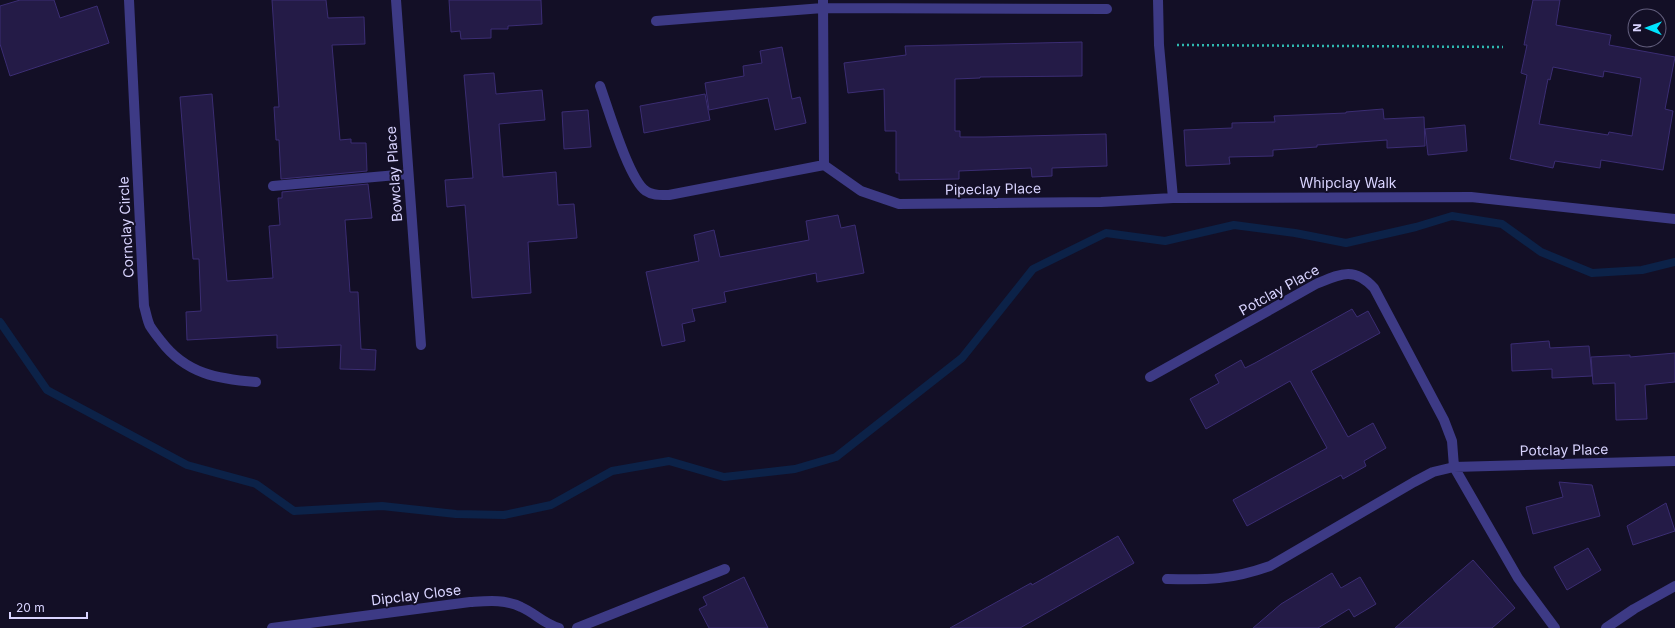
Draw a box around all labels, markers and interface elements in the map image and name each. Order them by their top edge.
north arrow [1627,8,1667,48]
text: N [1630,24,1644,32]
street label: Bowclay Place [382,126,405,222]
street label: Whipclay Walk [1300,174,1397,191]
street label: Cornclay Circle [114,176,137,278]
street label: Pipeclay Place [945,179,1041,198]
street label: Potclay Place [1236,261,1322,319]
street label: Potclay Place [1519,440,1609,459]
street label: Dipclay Close [370,581,462,608]
scale bar [10,594,87,620]
text: 20 m [16,600,45,615]

